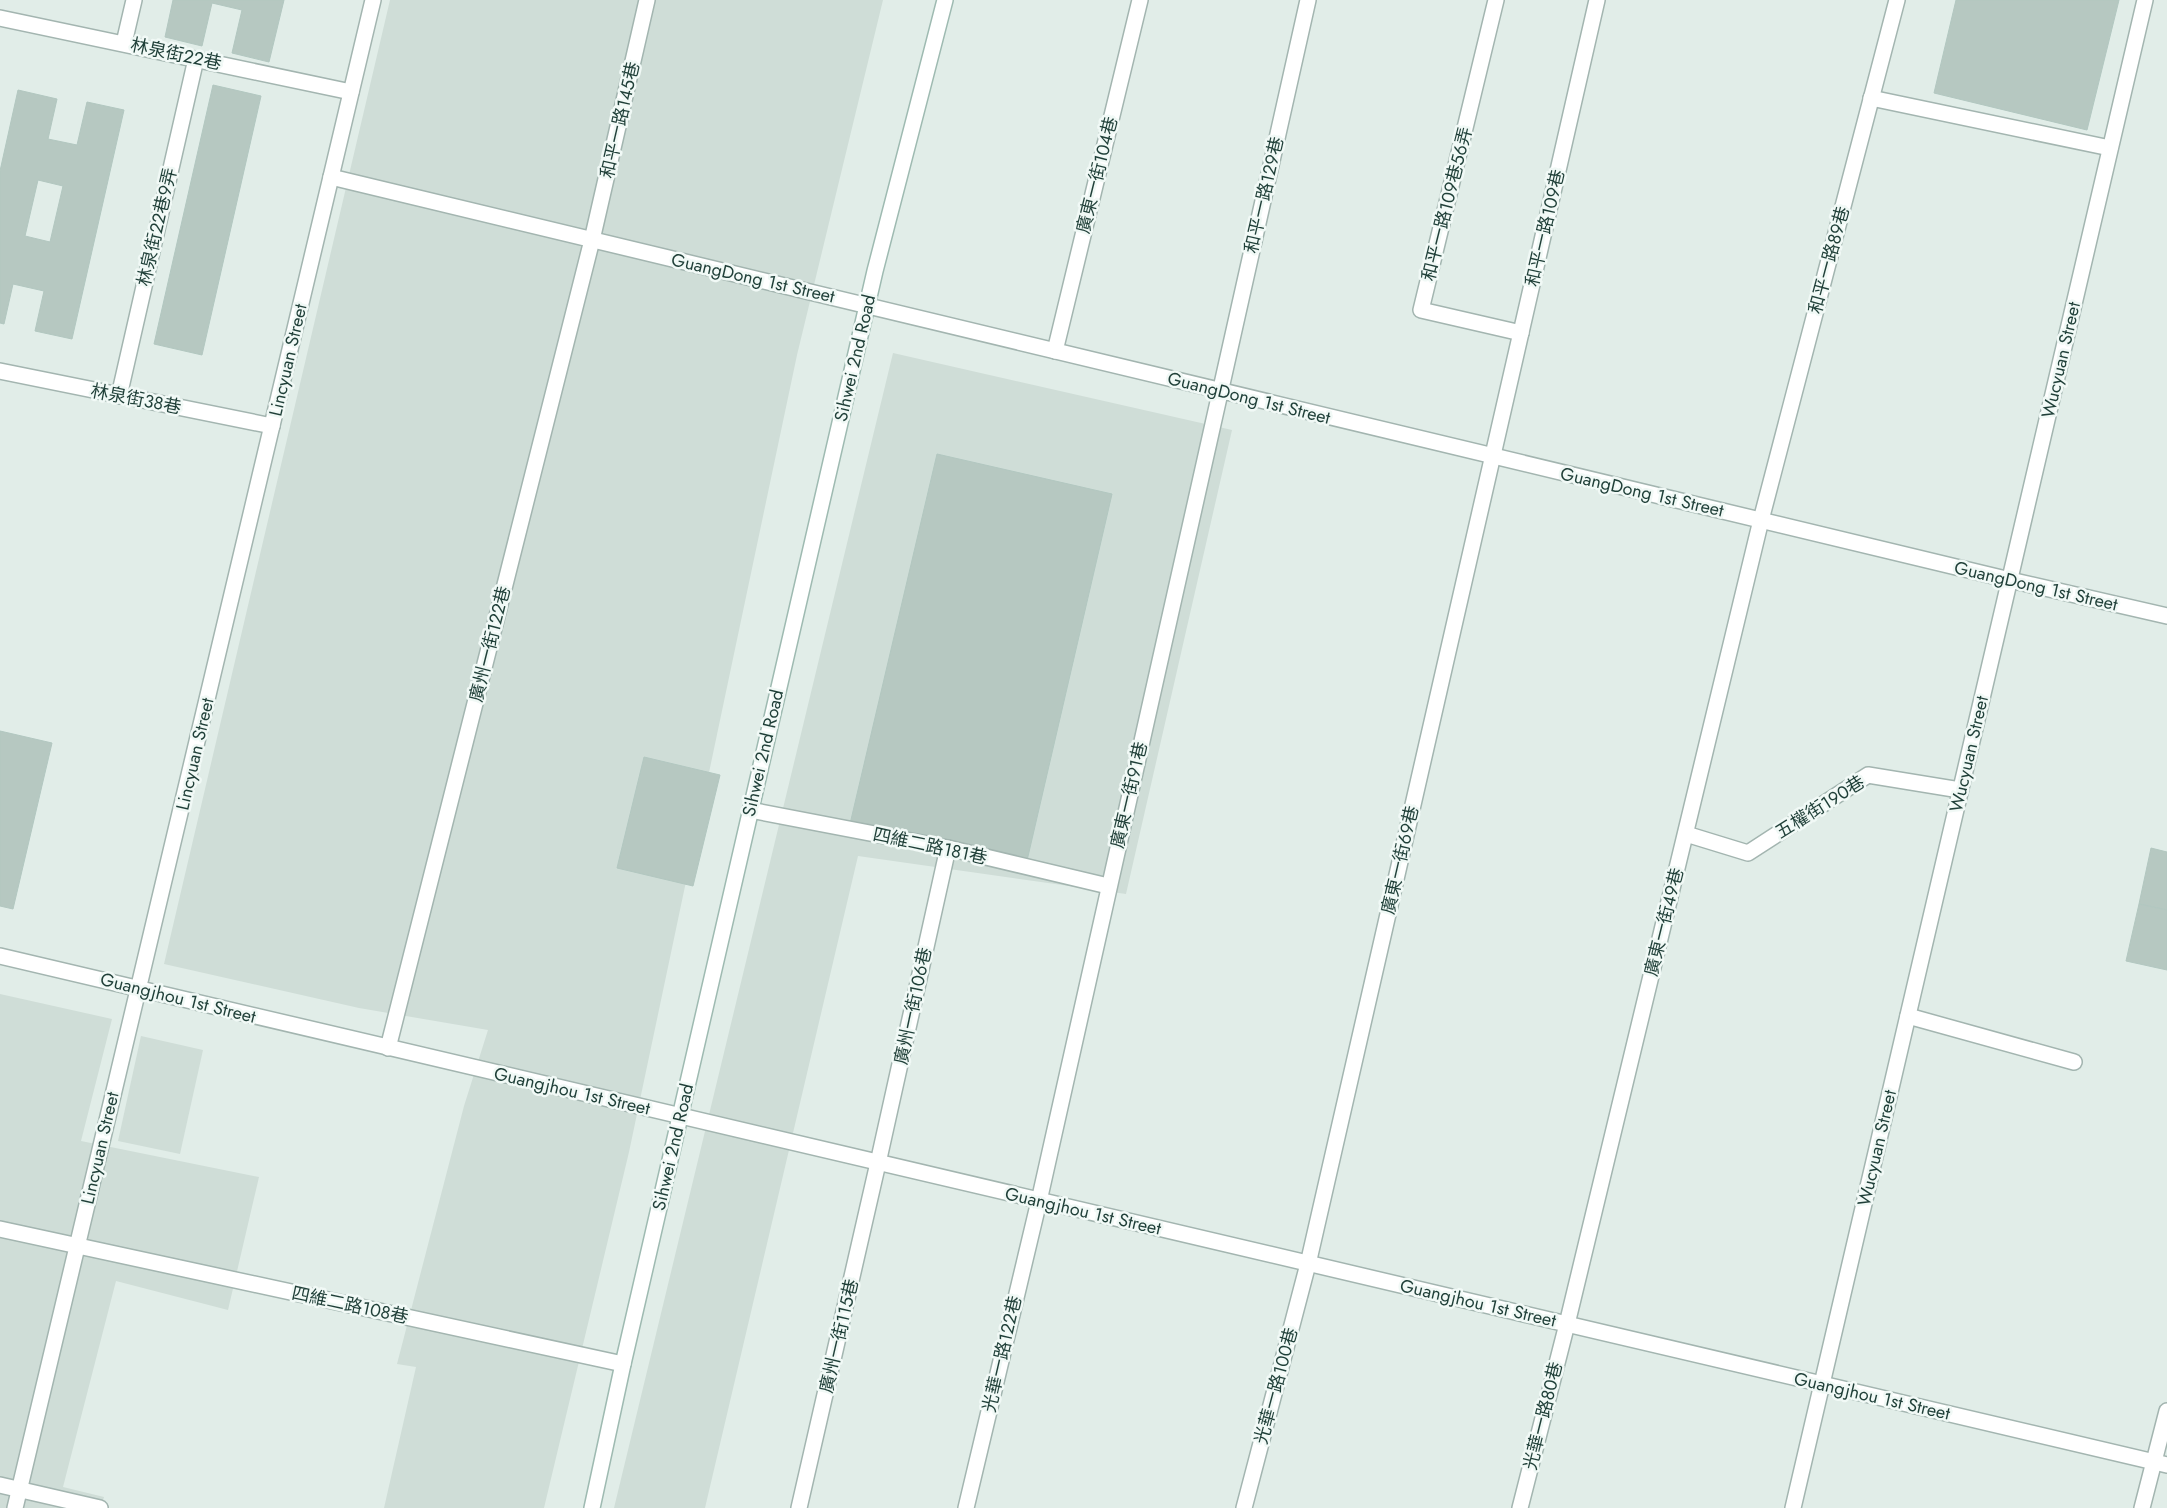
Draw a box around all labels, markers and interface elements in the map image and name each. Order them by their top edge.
street label: 林泉街22巷 [128,32,224,76]
street label: 和平一路145巷 [594,59,646,181]
street label: 廣東一街104巷 [1070,114,1124,236]
street label: 和平一路109巷56弄 [1415,124,1479,284]
street label: 和平一路129巷 [1238,134,1290,256]
street label: 林泉街22巷9弄 [131,165,183,289]
street label: 和平一路109巷 [1519,167,1571,289]
street label: 和平一路89巷 [1802,203,1856,317]
street label: GuangDong 1st Street [669,247,838,310]
street label: Sihwei 2nd Road [828,292,882,424]
street label: Wucyuan Street [2035,299,2087,421]
street label: Lincyuan Street [262,301,314,419]
street label: GuangDong 1st Street [1165,365,1334,431]
street label: 林泉街38巷 [89,377,183,421]
street label: GuangDong 1st Street [1558,461,1727,524]
street label: GuangDong 1st Street [1952,555,2121,618]
street label: 廣州一街122巷 [463,583,517,705]
street label: Sihwei 2nd Road [736,687,790,819]
street label: Wucyuan Street [1943,693,1995,815]
street label: Lincyuan Street [169,695,221,813]
street label: 廣東一街91巷 [1104,739,1154,851]
street label: 五權街190巷 [1770,769,1870,845]
street label: 廣東一街69巷 [1375,803,1425,917]
street label: 四維二路181巷 [871,821,989,871]
street label: 廣東一街49巷 [1638,865,1690,979]
street label: 廣州一街106巷 [888,945,938,1067]
street label: Guangjhou 1st Street [97,966,259,1030]
street label: Guangjhou 1st Street [491,1060,653,1122]
street label: Sihwei 2nd Road [646,1081,700,1213]
street label: Wucyuan Street [1851,1087,1903,1209]
street label: Lincyuan Street [74,1089,126,1207]
street label: Guangjhou 1st Street [1002,1180,1164,1242]
street label: Guangjhou 1st Street [1397,1272,1559,1334]
street label: 廣州一街115巷 [813,1276,865,1396]
street label: 四維二路108巷 [289,1280,411,1330]
street label: 光華一路122巷 [976,1293,1028,1415]
street label: 光華一路100巷 [1248,1325,1304,1447]
street label: 光華一路80巷 [1517,1359,1569,1473]
street label: Guangjhou 1st Street [1791,1365,1953,1427]

